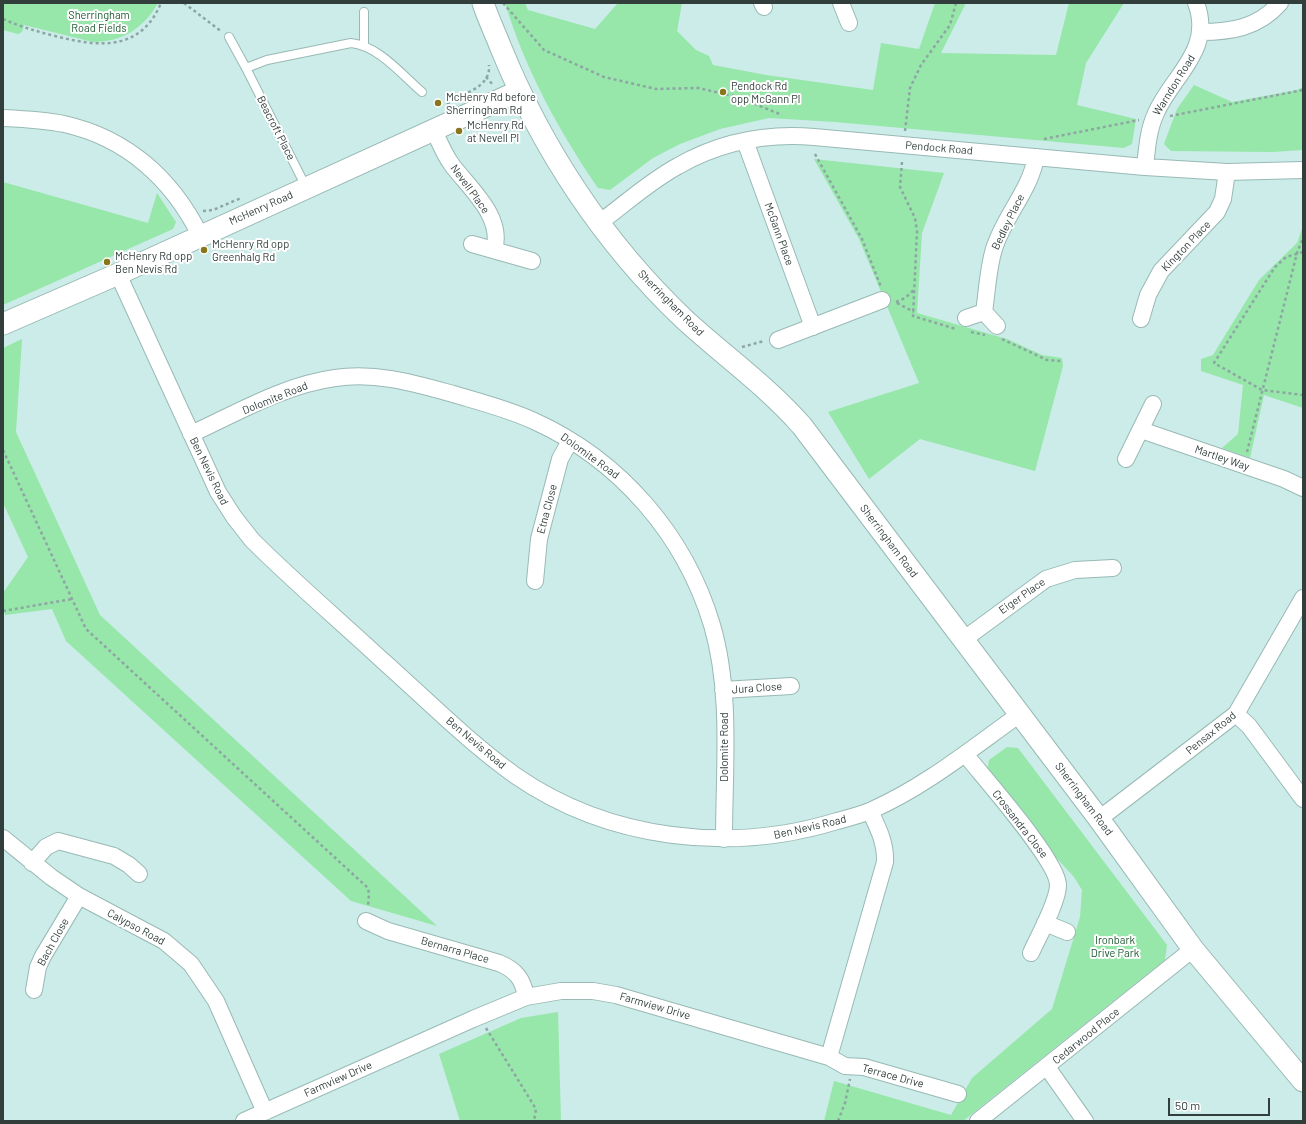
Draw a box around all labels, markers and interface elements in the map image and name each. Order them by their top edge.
park label: Sherringham Road Fields [68,8,130,34]
street label: Warndon Road [1150,52,1198,118]
place label: Pendock Rd opp McGann Pl [731,79,800,105]
marker: Pendock Rd opp McGann Pl [718,87,728,97]
place label: McHenry Rd before Sherringham Rd [446,90,536,116]
street label: Beacroft Place [254,94,298,162]
marker: McHenry Rd before Sherringham Rd [433,98,443,108]
place label: McHenry Rd at Nevell Pl [467,118,524,144]
marker: McHenry Rd at Nevell Pl [454,126,464,136]
street label: Pendock Road [905,138,973,158]
street label: Nevell Place [448,162,492,216]
street label: McHenry Road [227,188,295,228]
street label: Bedley Place [989,192,1027,252]
street label: McGann Place [761,201,797,267]
street label: Kington Place [1158,218,1214,274]
place label: McHenry Rd opp Greenhalg Rd [212,237,289,263]
marker: McHenry Rd opp Greenhalg Rd [199,245,209,255]
place label: McHenry Rd opp Ben Nevis Rd [115,249,192,275]
marker: McHenry Rd opp Ben Nevis Rd [102,257,112,267]
street label: Sherringham Road [635,267,707,339]
street label: Dolomite Road [240,379,310,417]
street label: Dolomite Road [558,430,622,482]
street label: Ben Nevis Road [187,435,231,507]
street label: Martley Way [1193,442,1251,474]
street label: Etna Close [534,483,560,535]
street label: Sherringham Road [857,502,921,580]
street label: Eiger Place [996,575,1048,617]
street label: Jura Close [731,680,783,696]
street label: Pensax Road [1183,709,1239,757]
street label: Dolomite Road [717,712,731,782]
street label: Ben Nevis Road [443,714,509,772]
street label: Sherringham Road [1052,760,1116,838]
street label: Crossandra Close [989,787,1051,861]
street label: Ben Nevis Road [773,812,847,842]
street label: Calypso Road [105,906,167,948]
street label: Bach Close [34,916,72,968]
park label: Ironbark Drive Park [1091,933,1139,959]
street label: Bernarra Place [419,934,491,966]
street label: Farmview Drive [618,990,692,1022]
street label: Cedarwood Place [1050,1005,1122,1067]
street label: Farmview Drive [302,1058,374,1100]
street label: Terrace Drive [861,1061,925,1091]
scale bar [1170,1090,1272,1116]
text: 50 m [1175,1098,1200,1112]

